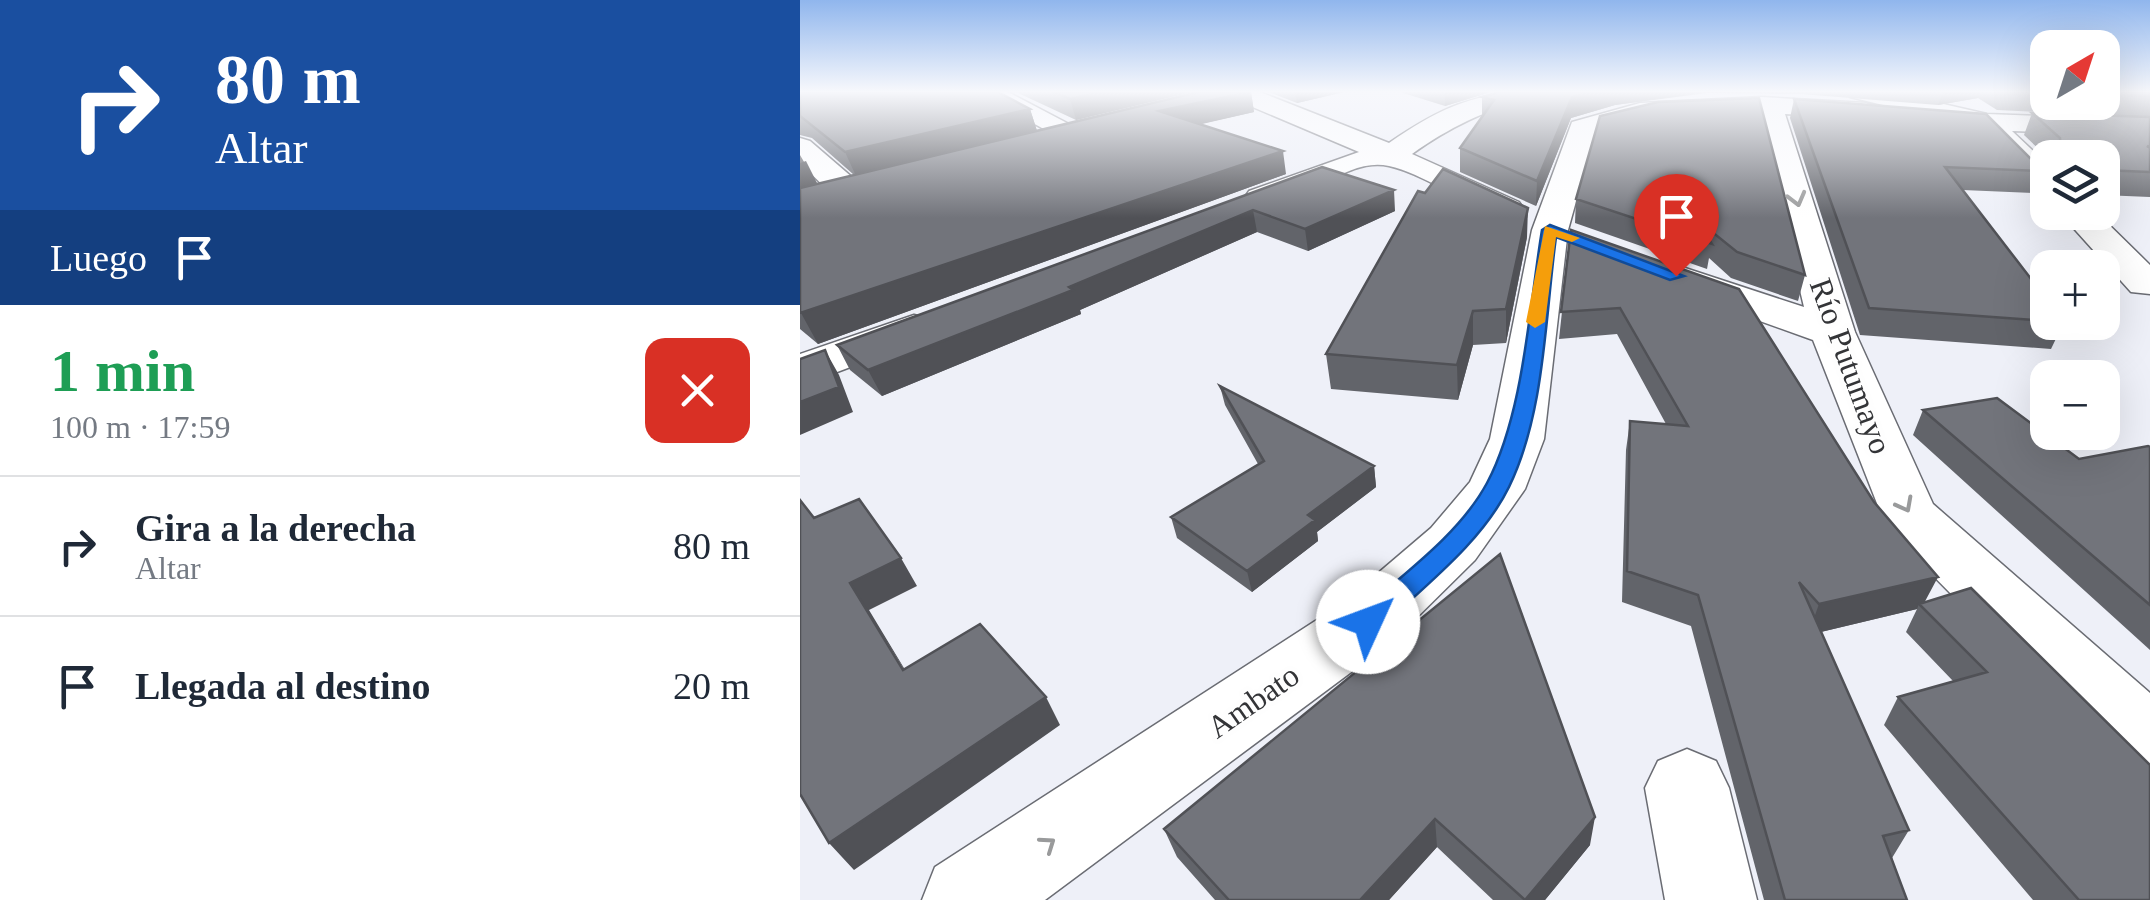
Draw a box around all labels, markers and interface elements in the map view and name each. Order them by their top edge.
north arrow [2030,30,2120,120]
map controls [2030,30,2120,450]
icon: right [50,40,180,170]
text: 80 m [215,41,361,118]
text: Altar [215,123,307,173]
button: layers [2030,140,2120,230]
pin [1634,174,1719,277]
icon: arrive [1649,189,1704,244]
one-way arrow [1786,190,1807,207]
icon: arrive [167,230,222,285]
text: Luego [50,237,147,279]
button: + [2030,250,2120,340]
street label: Río Putumayo [1803,273,1899,459]
text: 1 min [50,338,195,404]
button: close [645,338,750,443]
button: − [2030,360,2120,450]
text: 100 m · 17:59 [50,409,230,445]
one-way arrow [1893,494,1912,512]
text: Gira a la derecha [135,507,416,549]
icon: right [50,519,105,574]
text: 80 m [673,525,750,567]
text: Altar [135,550,201,586]
position arrow [1316,570,1420,674]
street label: Ambato [1200,657,1306,745]
icon: arrive [50,659,105,714]
text: Llegada al destino [135,665,431,707]
text: 20 m [673,665,750,707]
one-way arrow [1037,838,1056,856]

